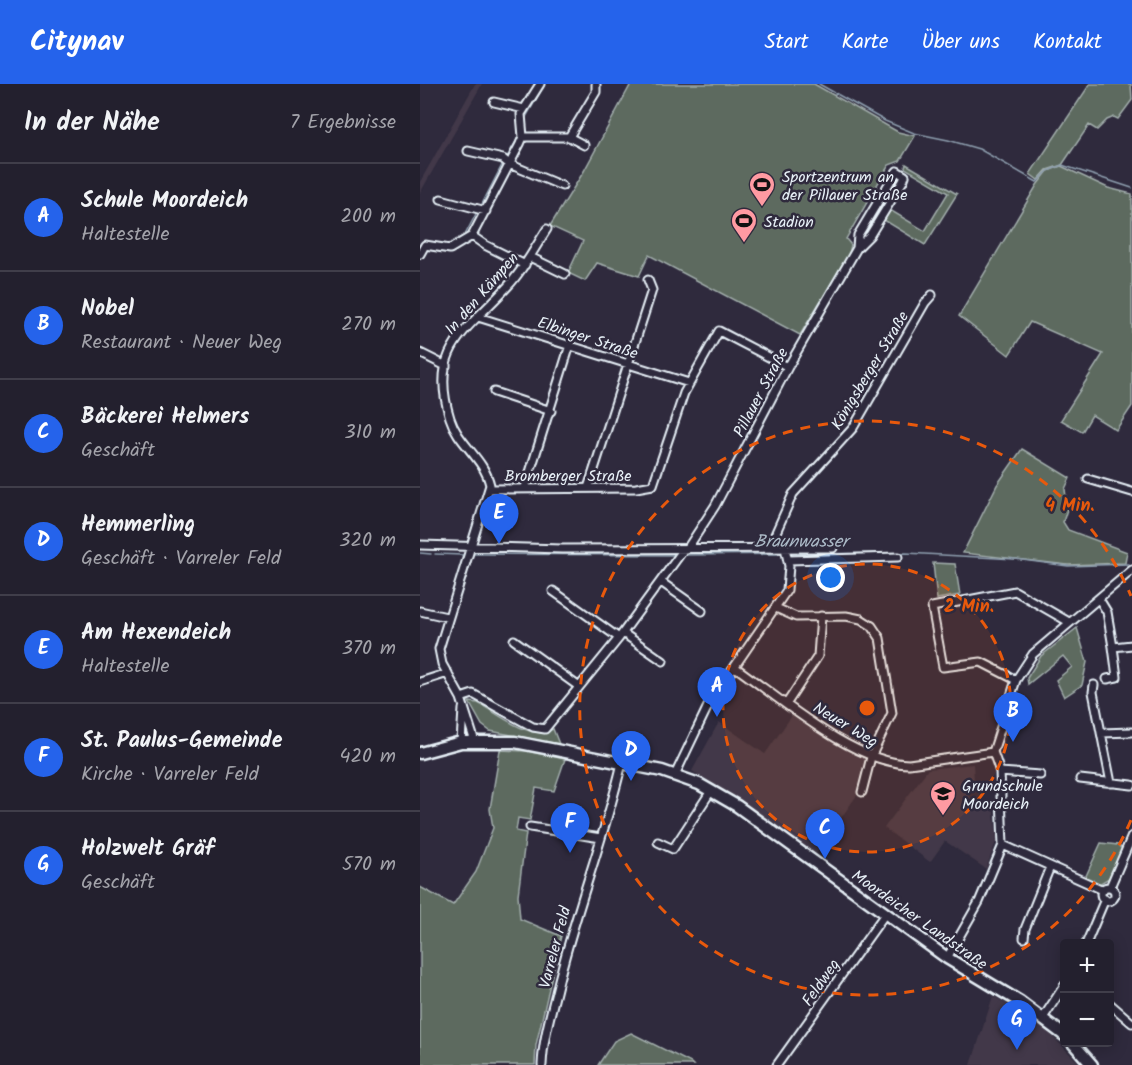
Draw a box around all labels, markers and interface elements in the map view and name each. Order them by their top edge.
text: Citynav [30,20,123,65]
text: Start [764,26,809,59]
text: Karte [842,26,888,59]
text: Über uns [921,26,1000,59]
text: Kontakt [1033,26,1102,59]
text: In der Nähe [24,102,160,144]
text: 7 Ergebnisse [290,107,396,139]
place label: Sportzentrum an der Pillauer Straße [782,165,907,208]
sports icon: Sportzentrum an der Pillauer Straße [747,170,777,208]
text: Schule Moordeich [81,184,248,219]
text: A [37,201,50,233]
text: 200 m [340,201,396,233]
sports icon: Stadion [729,206,759,244]
place label: Stadion [764,210,814,235]
text: Haltestelle [81,219,169,251]
street label: In den Kämpen [439,247,525,341]
text: Nobel [81,292,134,327]
street label: Königsberger Straße [825,307,916,435]
text: B [37,309,50,341]
text: 270 m [341,309,396,341]
street label: Elbinger Straße [534,310,641,366]
text: Restaurant · Neuer Weg [81,327,282,359]
street label: Pillauer Straße [727,343,795,442]
text: Bäckerei Helmers [81,400,249,435]
text: C [37,417,50,449]
text: 310 m [344,417,396,449]
text: Geschäft [81,435,155,467]
street label: Bromberger Straße [505,464,631,489]
text: 4 Min. [1045,492,1095,521]
pin: E [480,494,518,544]
text: Hemmerling [81,508,195,543]
text: D [37,525,50,557]
text: 320 m [339,525,396,557]
water label: Braunwasser [754,528,852,557]
text: Geschäft · Varreler Feld [81,543,281,575]
your location [816,563,845,592]
text: 2 Min. [944,593,994,622]
text: Am Hexendeich [81,616,231,651]
text: E [38,633,49,665]
text: 370 m [341,633,396,665]
text: Haltestelle [81,651,169,683]
pin: A [698,668,736,717]
pin: B [994,692,1032,742]
street label: Neuer Weg [808,696,883,755]
centre of rings [857,698,877,718]
text: St. Paulus-Gemeinde [81,724,282,759]
pin: D [612,732,650,781]
text: F [38,741,49,773]
text: 420 m [339,741,396,773]
text: Kirche · Varreler Feld [81,759,259,791]
place label: Grundschule Moordeich [962,774,1043,817]
school or university icon: Grundschule Moordeich [928,779,958,817]
pin: F [550,804,590,853]
pin: C [806,810,844,859]
text: Holzwelt Gräf [81,832,214,867]
text: G [38,849,49,881]
text: 570 m [342,849,396,881]
street label: Moordeicher Landstraße [846,864,992,977]
text: Geschäft [81,867,155,899]
street label: Varreler Feld [532,903,579,991]
map controls [1060,939,1114,1047]
button: + [1060,939,1114,993]
street label: Feldweg [796,954,847,1012]
button: − [1060,993,1114,1047]
pin: G [998,1000,1036,1050]

